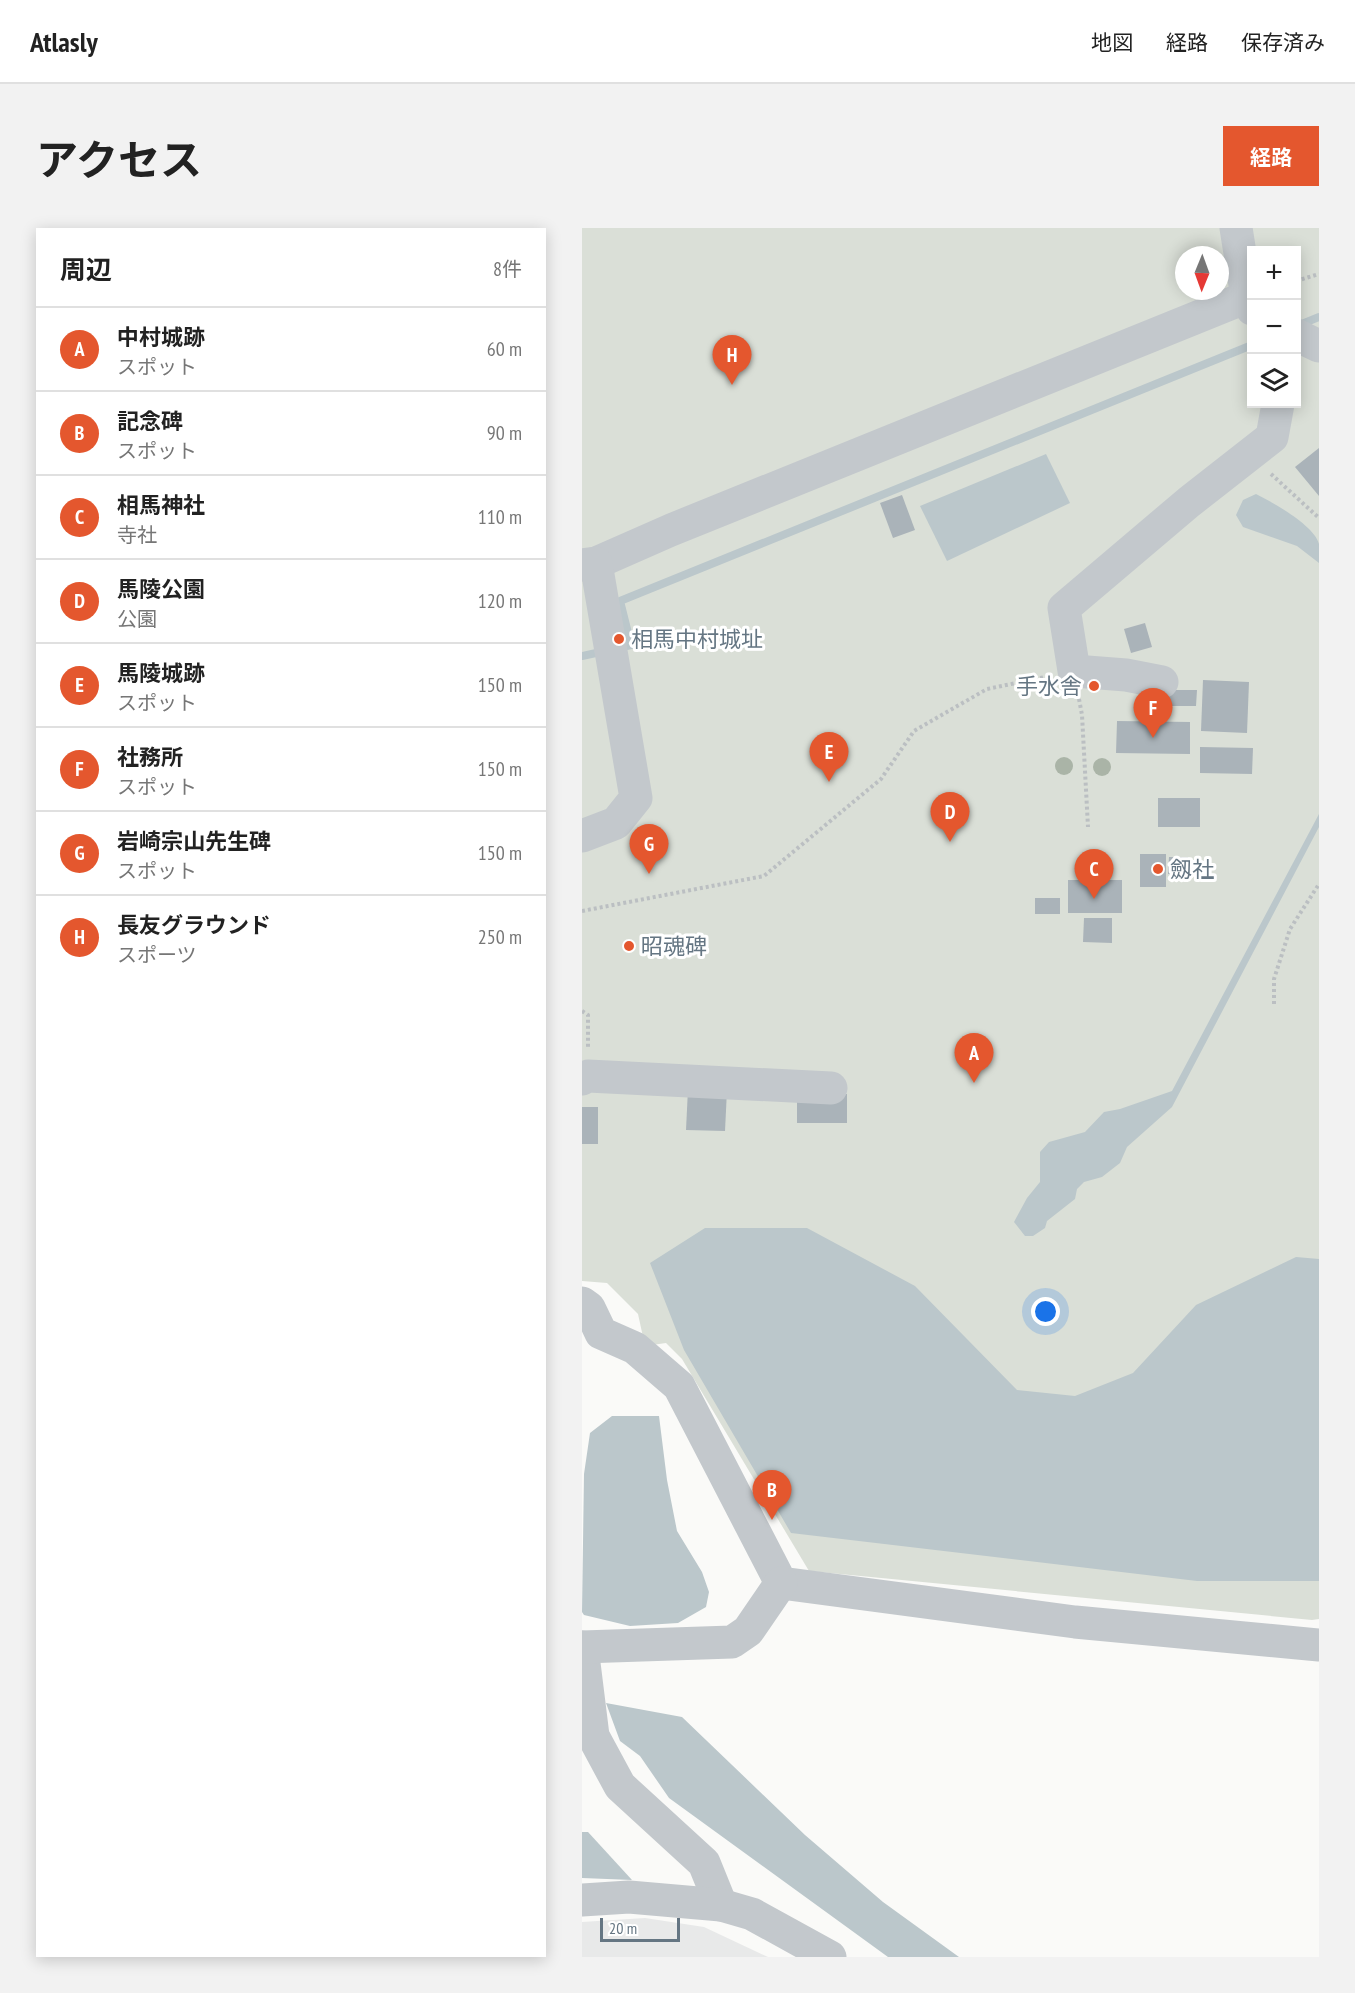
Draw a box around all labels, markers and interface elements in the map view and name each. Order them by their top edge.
text: Atlasly [30,23,98,60]
text: 地図 [1091,29,1133,56]
text: 経路 [1166,29,1208,56]
text: 保存済み [1241,29,1325,56]
button: 経路 [1223,126,1319,186]
text: アクセス [36,132,202,187]
north arrow [1175,246,1229,300]
map controls [1247,246,1301,408]
button: + [1247,246,1301,300]
text: 周辺 [60,253,112,286]
text: 8件 [493,256,522,282]
button: − [1247,300,1301,354]
text: 中村城跡 [117,323,205,351]
text: A [74,336,85,362]
text: 60 m [487,336,522,362]
pin: H [712,336,752,385]
text: スポット [117,354,197,380]
button: layers [1247,354,1301,408]
text: 記念碑 [117,407,183,435]
text: B [75,420,84,446]
text: 90 m [487,420,522,446]
text: スポット [117,438,197,464]
text: 相馬神社 [117,491,205,519]
text: C [75,504,84,530]
text: 110 m [478,504,522,530]
text: 寺社 [117,522,157,548]
text: 馬陵公園 [117,575,205,603]
text: D [74,588,85,614]
text: 120 m [478,588,522,614]
text: 公園 [117,606,157,632]
place label: 相馬中村城址 [631,625,763,653]
marker: 相馬中村城址 [612,632,626,646]
text: 馬陵城跡 [117,659,205,687]
text: E [75,672,84,698]
text: 150 m [478,672,522,698]
place label: 手水舎 [1016,672,1082,700]
marker: 手水舎 [1087,679,1101,693]
pin: F [1134,688,1172,738]
text: スポット [117,690,197,716]
pin: E [810,732,848,782]
text: 社務所 [117,743,183,771]
text: F [75,756,84,782]
text: 150 m [478,756,522,782]
text: スポット [117,774,197,800]
pin: D [930,792,970,842]
pin: G [630,824,668,874]
text: 岩崎宗山先生碑 [117,827,271,855]
text: G [74,840,85,866]
text: 150 m [478,840,522,866]
pin: C [1074,850,1114,899]
place label: 劔社 [1170,855,1214,883]
text: スポット [117,858,197,884]
marker: 劔社 [1151,862,1165,876]
text: 長友グラウンド [117,911,271,939]
text: H [74,924,85,950]
text: 250 m [478,924,522,950]
place label: 昭魂碑 [641,932,707,960]
marker: 昭魂碑 [622,939,636,953]
text: スポーツ [117,942,197,968]
pin: A [954,1034,994,1083]
your location [1031,1297,1060,1326]
pin: B [752,1470,792,1520]
scale bar [600,1915,680,1942]
text: 20 m [609,1918,637,1938]

